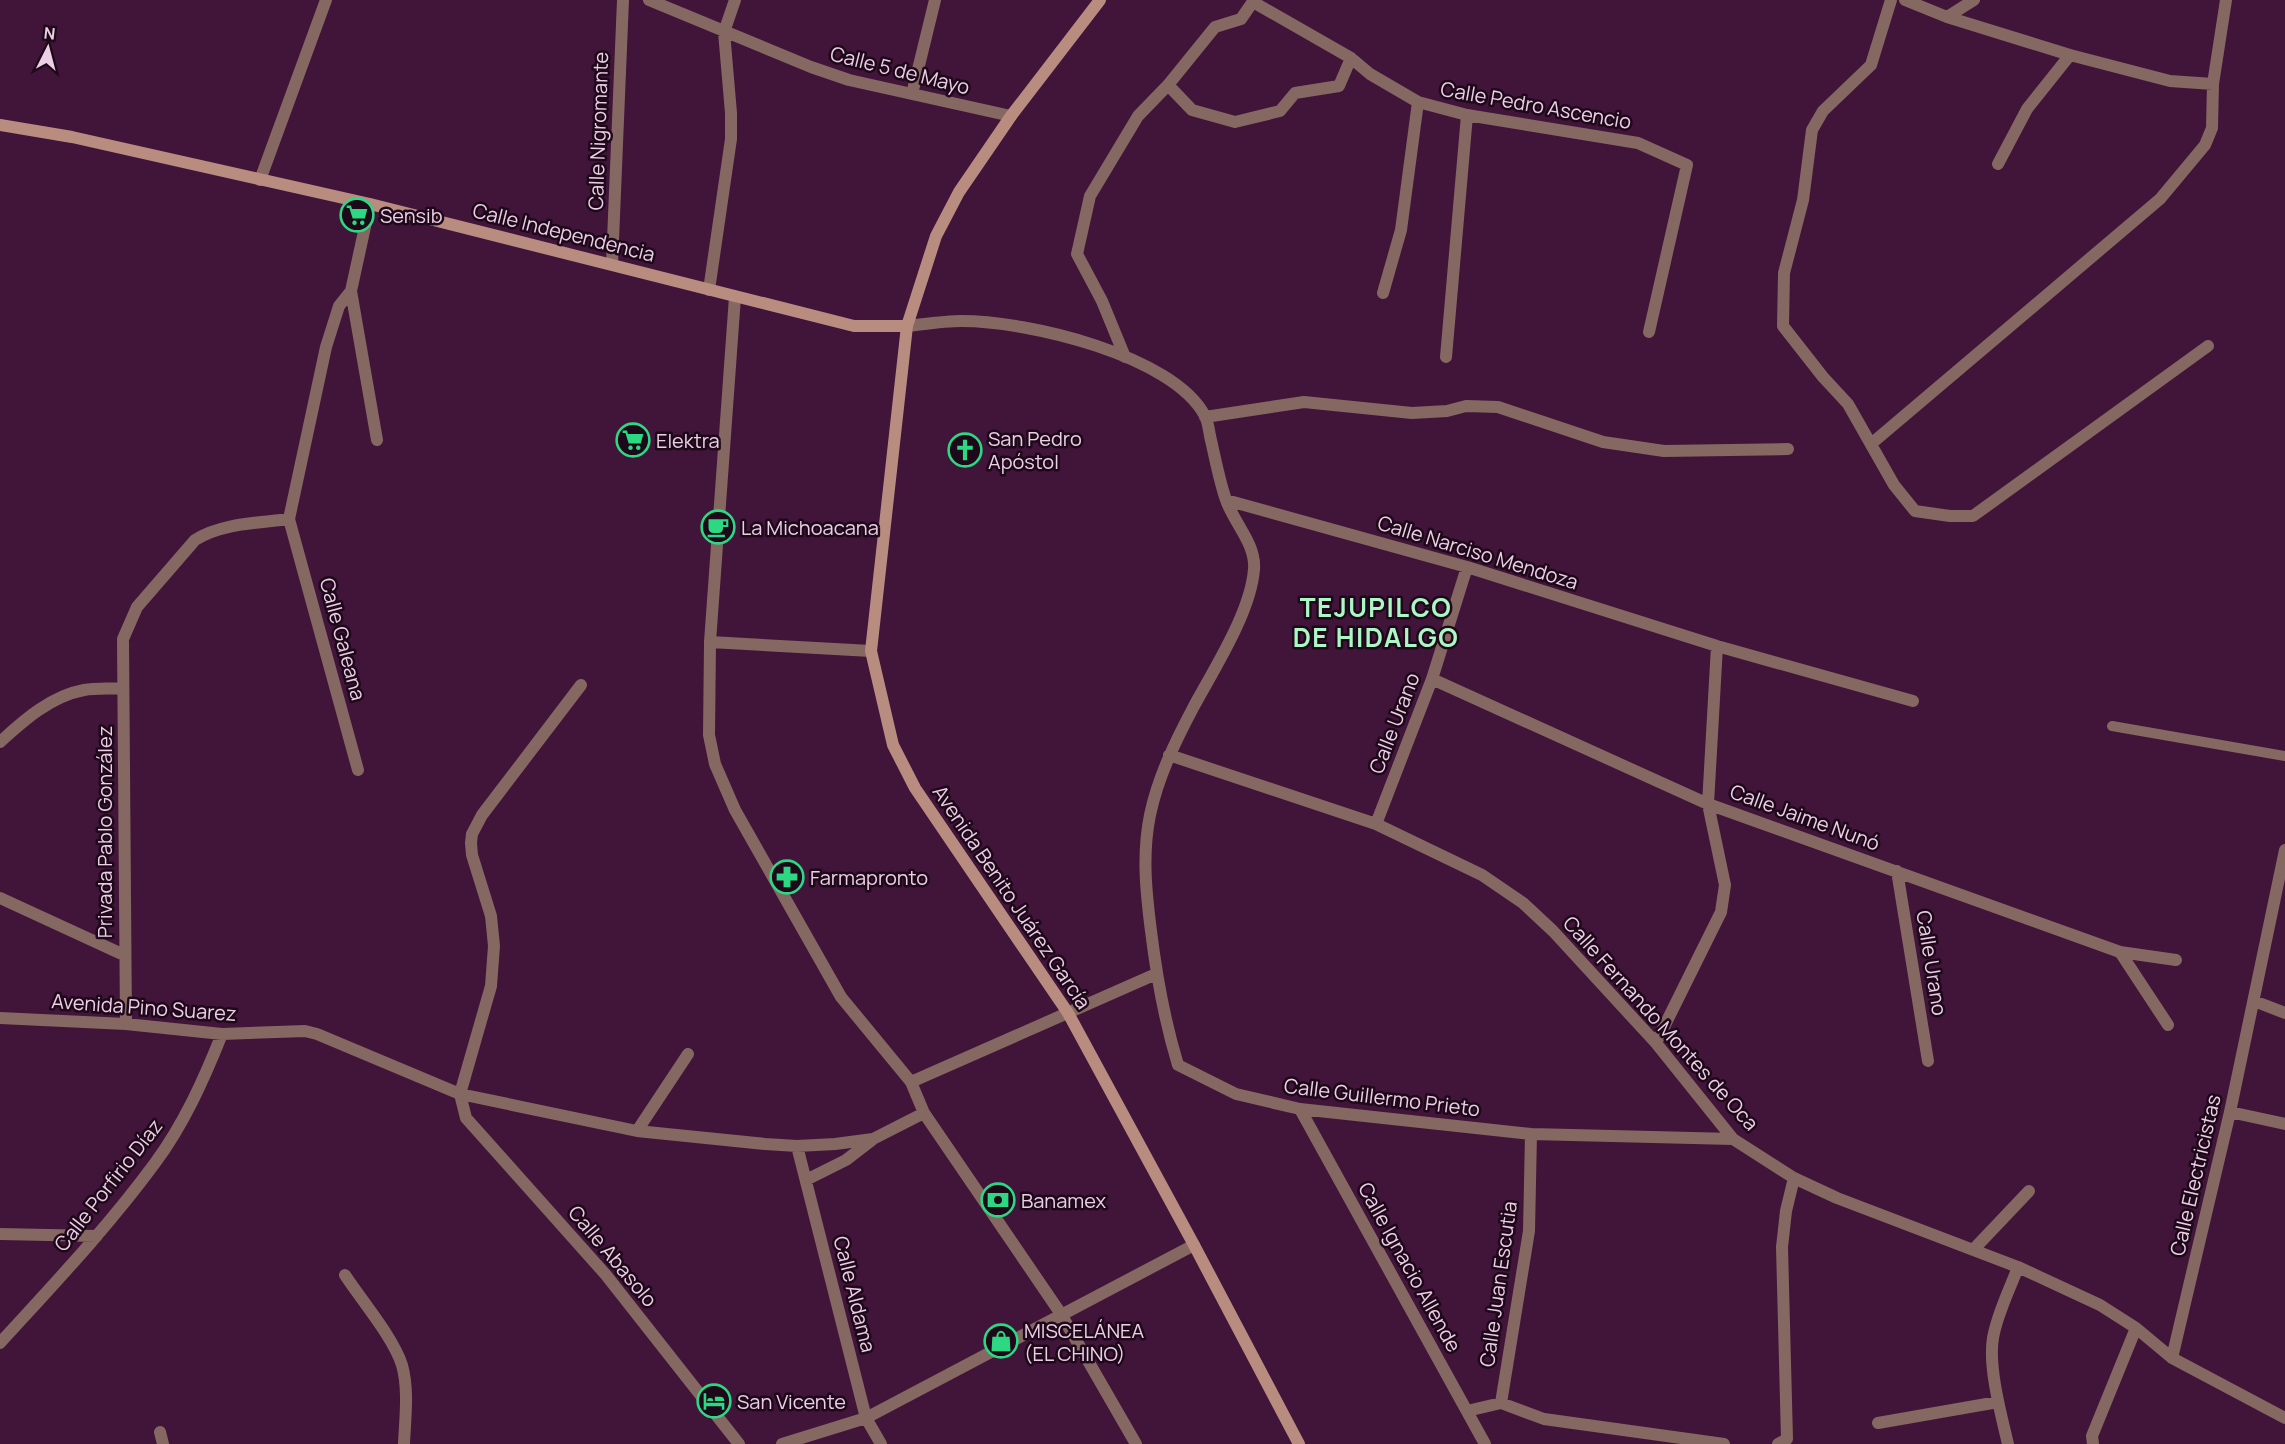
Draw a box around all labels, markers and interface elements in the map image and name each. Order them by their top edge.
north arrow [18,18,78,78]
text: N [43,22,56,45]
street label: Calle 5 de Mayo [827,40,973,100]
street label: Calle Nigromante [582,51,614,211]
street label: Calle Pedro Ascencio [1438,75,1634,135]
street label: Calle Independencia [470,196,658,268]
supermarket icon: Sensib [339,197,375,233]
place label: Sensib [380,202,443,229]
supermarket icon: Elektra [615,422,651,458]
place label: San Pedro Apóstol [988,425,1082,475]
place label: Elektra [656,427,720,454]
church icon: San Pedro Apóstol [947,432,983,468]
cafe icon: La Michoacana [700,509,736,545]
street label: Calle Narciso Mendoza [1374,509,1582,595]
place label: La Michoacana [741,514,879,541]
street label: Calle Galeana [314,575,372,703]
district label: TEJUPILCO DE HIDALGO [1293,589,1459,655]
street label: Calle Urano [1362,669,1426,777]
street label: Privada Pablo González [91,726,118,938]
street label: Calle Jaime Nunó [1726,777,1884,857]
street label: Avenida Benito Juárez García [927,780,1097,1014]
pharmacy icon: Farmapronto [769,859,805,895]
place label: Farmapronto [810,864,928,891]
street label: Calle Urano [1910,909,1954,1018]
street label: Calle Fernando Montes de Oca [1557,910,1765,1136]
street label: Avenida Pino Suarez [51,987,237,1027]
street label: Calle Guillermo Prieto [1283,1072,1482,1122]
street label: Calle Electricistas [2163,1092,2227,1258]
street label: Calle Porfirio Díaz [48,1113,168,1257]
street label: Calle Ignacio Allende [1352,1177,1468,1357]
bank icon: Banamex [980,1182,1016,1218]
place label: Banamex [1021,1187,1107,1214]
street label: Calle Abasolo [563,1199,664,1313]
street label: Calle Juan Escutia [1473,1199,1523,1369]
street label: Calle Aldama [828,1233,882,1355]
place label: MISCELÁNEA (EL CHINO) [1024,1317,1144,1367]
shop icon: MISCELÁNEA (EL CHINO) [983,1323,1019,1359]
hotel icon: San Vicente [696,1383,732,1419]
place label: San Vicente [737,1388,846,1415]

